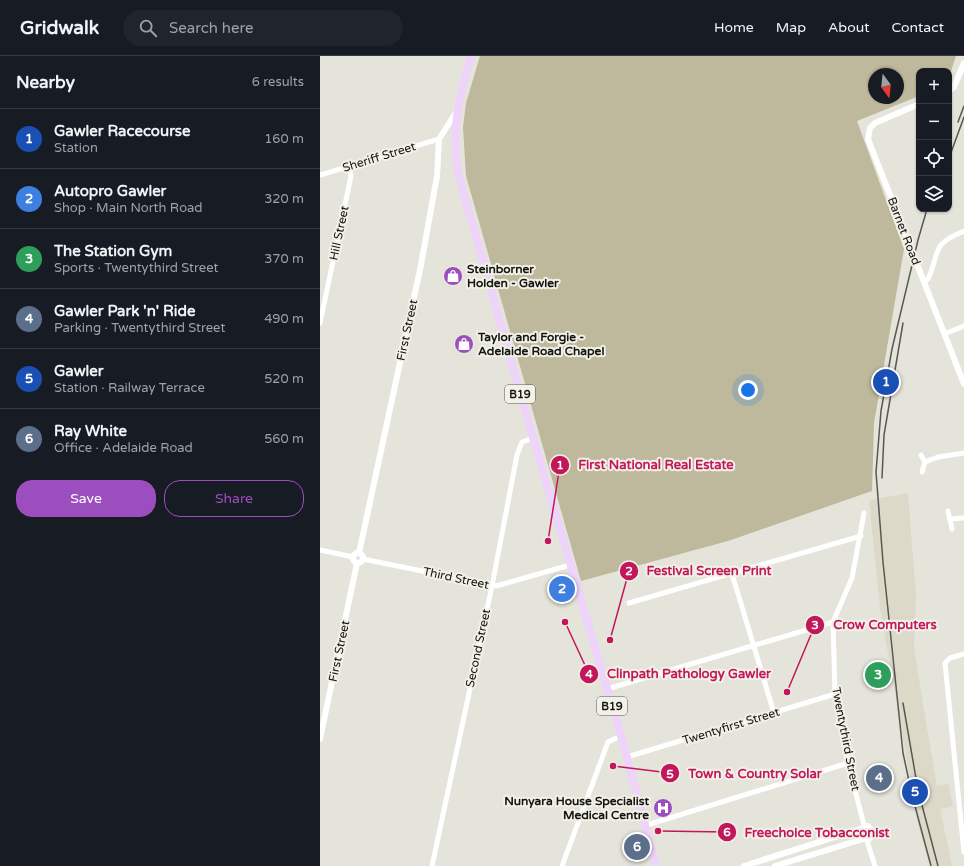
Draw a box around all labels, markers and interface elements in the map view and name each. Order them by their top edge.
search box [123,10,403,46]
text: Gridwalk [20,17,99,39]
icon: search [137,17,159,39]
text: Search here [169,19,253,37]
text: Home [714,19,754,36]
text: Map [776,19,806,36]
text: About [828,19,870,36]
text: Contact [892,19,944,36]
north arrow [868,68,904,104]
map controls [916,68,952,212]
button: + [916,68,952,104]
text: Nearby [16,72,75,93]
text: 6 results [252,74,304,90]
button: − [916,104,952,140]
text: Gawler Racecourse [54,122,191,140]
text: 1 [25,131,33,147]
text: 160 m [264,131,304,147]
street label: Sheriff Street [341,139,418,175]
text: Station [54,140,98,156]
button: locate [916,140,952,176]
button: layers [916,176,952,212]
text: Autopro Gawler [54,182,166,200]
text: 2 [25,191,33,207]
text: 320 m [264,191,304,207]
street label: Barnet Road [885,195,923,267]
text: Shop · Main North Road [54,200,203,216]
street label: Hill Street [326,204,352,262]
text: The Station Gym [54,242,172,260]
text: 3 [25,251,33,267]
text: 370 m [264,251,304,267]
text: Sports · Twentythird Street [54,260,218,276]
place label: Steinborner Holden - Gawler [467,262,559,290]
shop icon: Steinborner Holden - Gawler [442,265,464,287]
street label: First Street [394,298,420,362]
text: Gawler Park 'n' Ride [54,302,195,320]
text: 4 [25,311,33,327]
text: 490 m [264,311,304,327]
text: Parking · Twentythird Street [54,320,225,336]
place label: Taylor and Forgie - Adelaide Road Chapel [477,330,604,359]
shop icon: Taylor and Forgie - Adelaide Road Chapel [453,333,475,355]
text: Gawler [54,362,104,380]
pin: 1 [873,367,899,397]
text: 5 [25,371,33,387]
text: 520 m [264,371,304,387]
text: Station · Railway Terrace [54,380,205,396]
your location [738,380,758,400]
road number: B19 [505,385,535,403]
text: Ray White [54,422,127,440]
text: 6 [25,431,33,447]
text: 560 m [264,431,304,447]
text: Office · Adelaide Road [54,440,193,456]
callout: First National Real Estate [550,452,742,477]
text: First National Real Estate [578,457,734,473]
text: 1 [556,458,564,472]
button: Save [16,480,156,517]
button: Share [164,480,304,517]
callout: Festival Screen Print [619,558,780,583]
text: Festival Screen Print [646,563,772,579]
street label: Third Street [422,564,491,592]
text: 2 [625,564,633,578]
pin: 2 [549,574,575,604]
street label: Second Street [463,607,493,689]
callout: Crow Computers [805,612,945,637]
text: Crow Computers [833,617,937,633]
text: 3 [811,618,819,632]
street label: First Street [326,619,352,683]
pin: 3 [865,660,891,690]
callout: Clinpath Pathology Gawler [579,661,779,686]
text: Clinpath Pathology Gawler [607,666,772,682]
text: 4 [585,667,593,681]
street label: Twentythird Street [829,686,863,792]
road number: B19 [597,697,627,715]
street label: Twentyfirst Street [681,704,782,747]
callout: Town & Country Solar [660,761,830,786]
pin: 4 [866,763,892,793]
text: Town & Country Solar [687,766,823,782]
text: 5 [666,767,674,781]
pin: 5 [902,777,928,807]
place label: Nunyara House Specialist Medical Centre [504,794,649,822]
hospital icon: Nunyara House Specialist Medical Centre [652,797,674,819]
callout: Freechoice Tobacconist [717,820,898,845]
text: 6 [723,825,731,839]
text: Freechoice Tobacconist [744,825,890,841]
pin: 6 [624,832,650,862]

